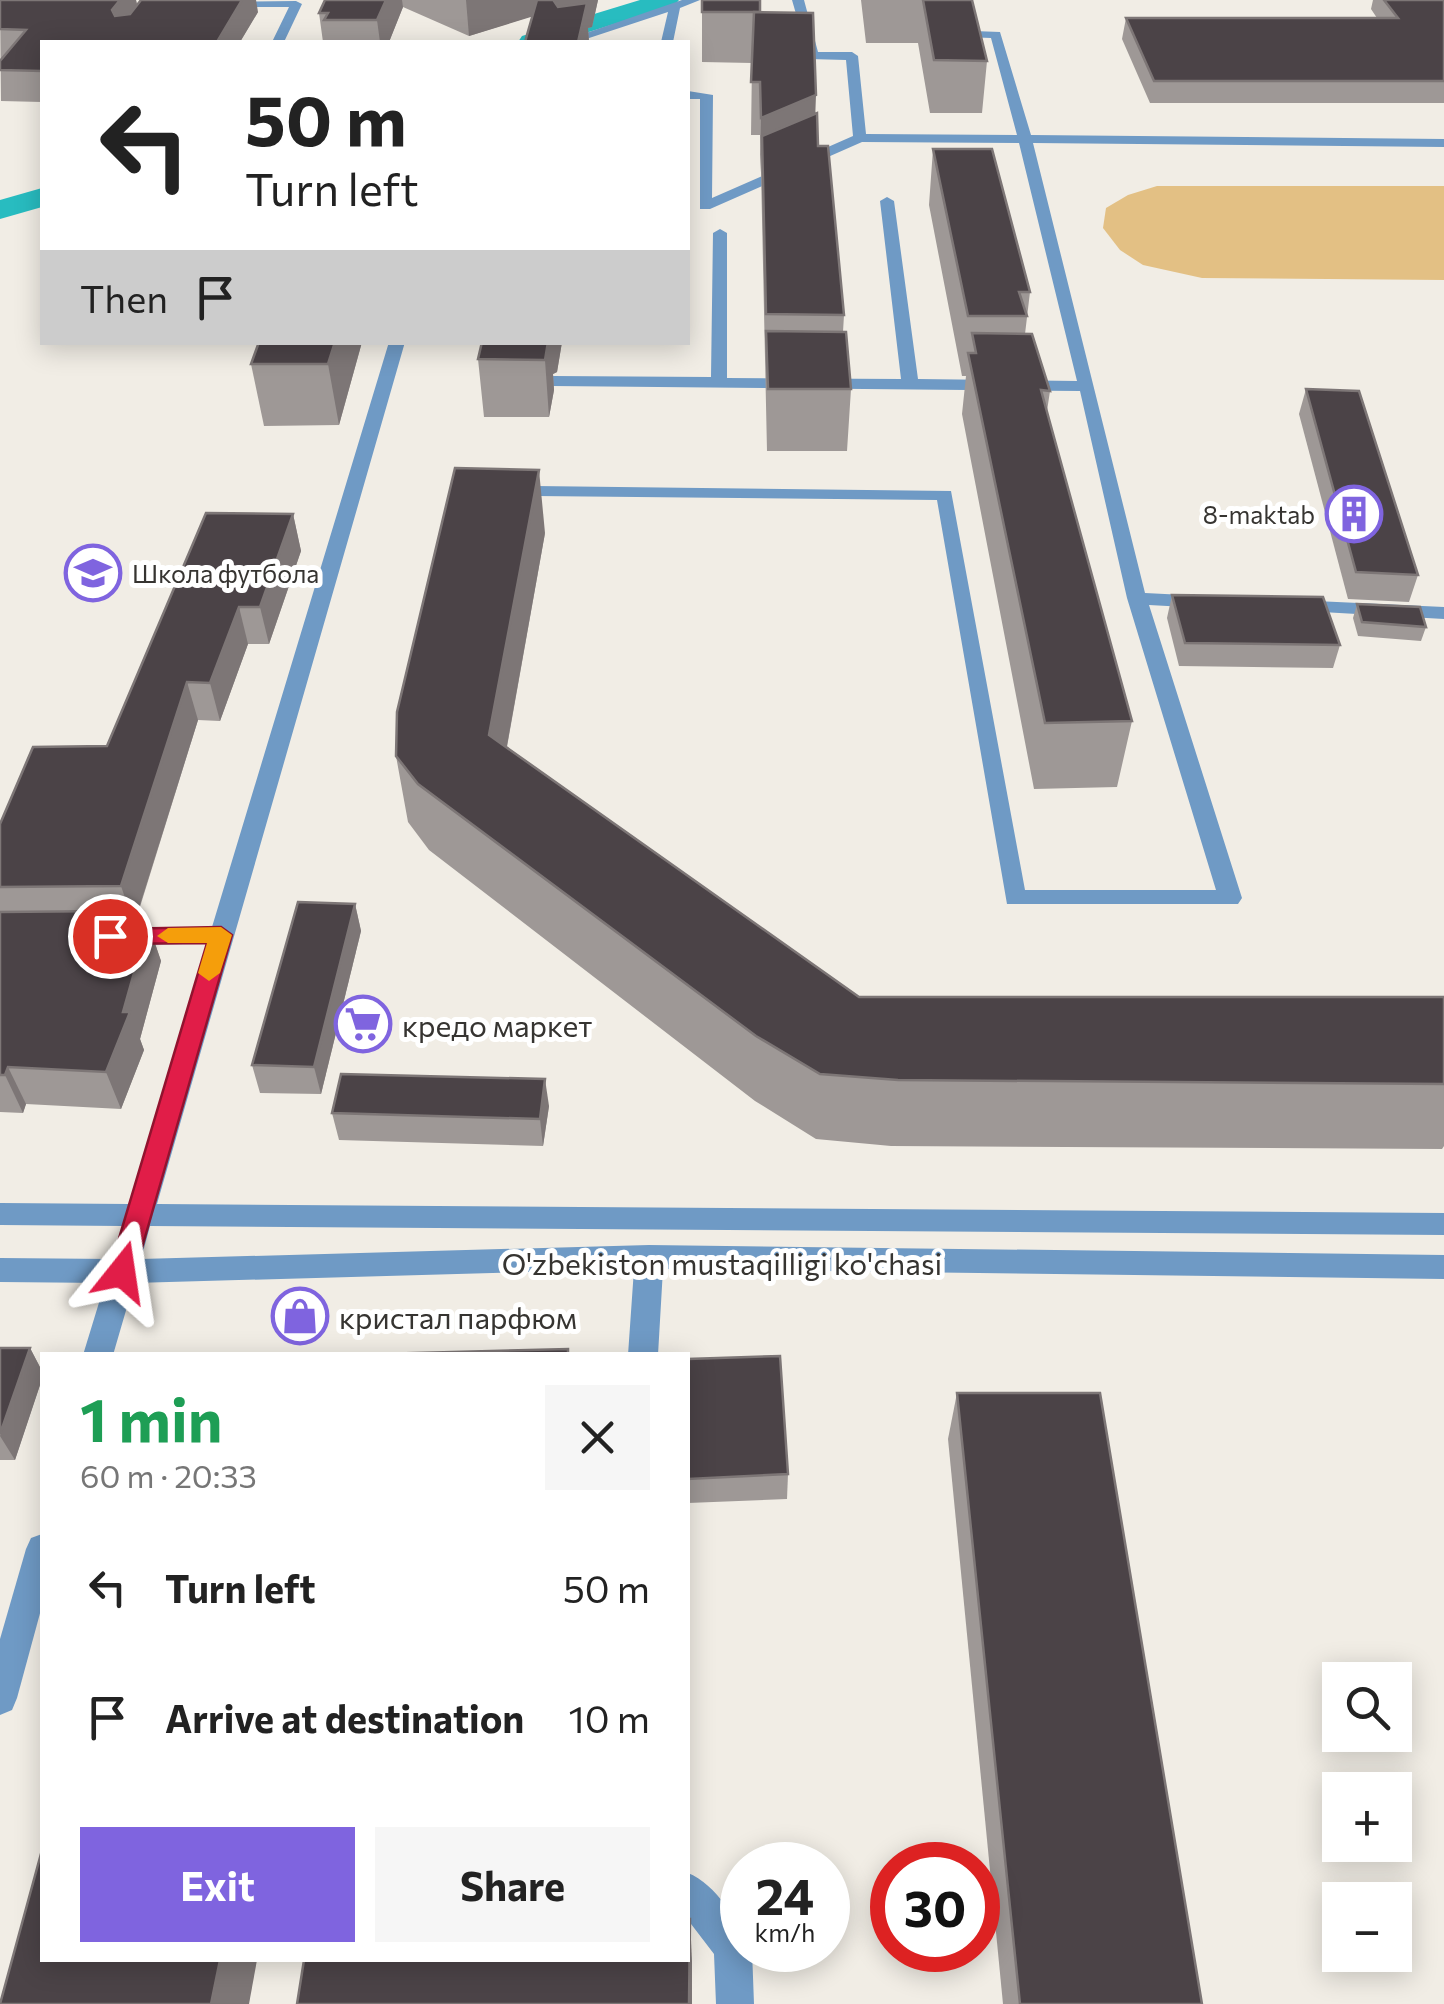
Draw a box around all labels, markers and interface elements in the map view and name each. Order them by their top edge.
text: 50 m [245,75,407,160]
icon: left [80,80,210,210]
text: Turn left [245,160,419,215]
icon: arrive [188,270,243,325]
text: Then [80,274,168,321]
building icon: 8-maktab [1324,484,1384,544]
place label: 8-maktab [1203,499,1315,529]
school or university icon: Школа футбола [63,543,123,603]
place label: Школа футбола [132,558,319,588]
pin [68,894,153,979]
icon: arrive [83,909,138,964]
supermarket icon: кредо маркет [333,994,393,1054]
place label: кредо маркет [402,1006,592,1043]
position arrow [70,1220,174,1324]
street label: O'zbekiston mustaqilligi ko'chasi [502,1244,942,1281]
shop icon: кристал парфюм [270,1286,330,1346]
place label: кристал парфюм [339,1298,577,1335]
text: 1 min [80,1381,222,1454]
button: close [545,1385,650,1490]
text: 60 m · 20:33 [80,1455,257,1495]
icon: left [80,1560,135,1615]
text: Turn left [165,1564,316,1611]
text: 50 m [563,1564,650,1611]
map controls [1322,1662,1412,1972]
button: search [1322,1662,1412,1752]
icon: arrive [80,1690,135,1745]
text: Arrive at destination [165,1694,524,1741]
text: 10 m [569,1694,650,1741]
button: + [1322,1772,1412,1862]
button: Exit [80,1827,355,1942]
button: Share [375,1827,650,1942]
speed limit sign: 30 [870,1842,1000,1972]
text: 24 [756,1864,814,1925]
button: − [1322,1882,1412,1972]
text: km/h [755,1917,815,1947]

